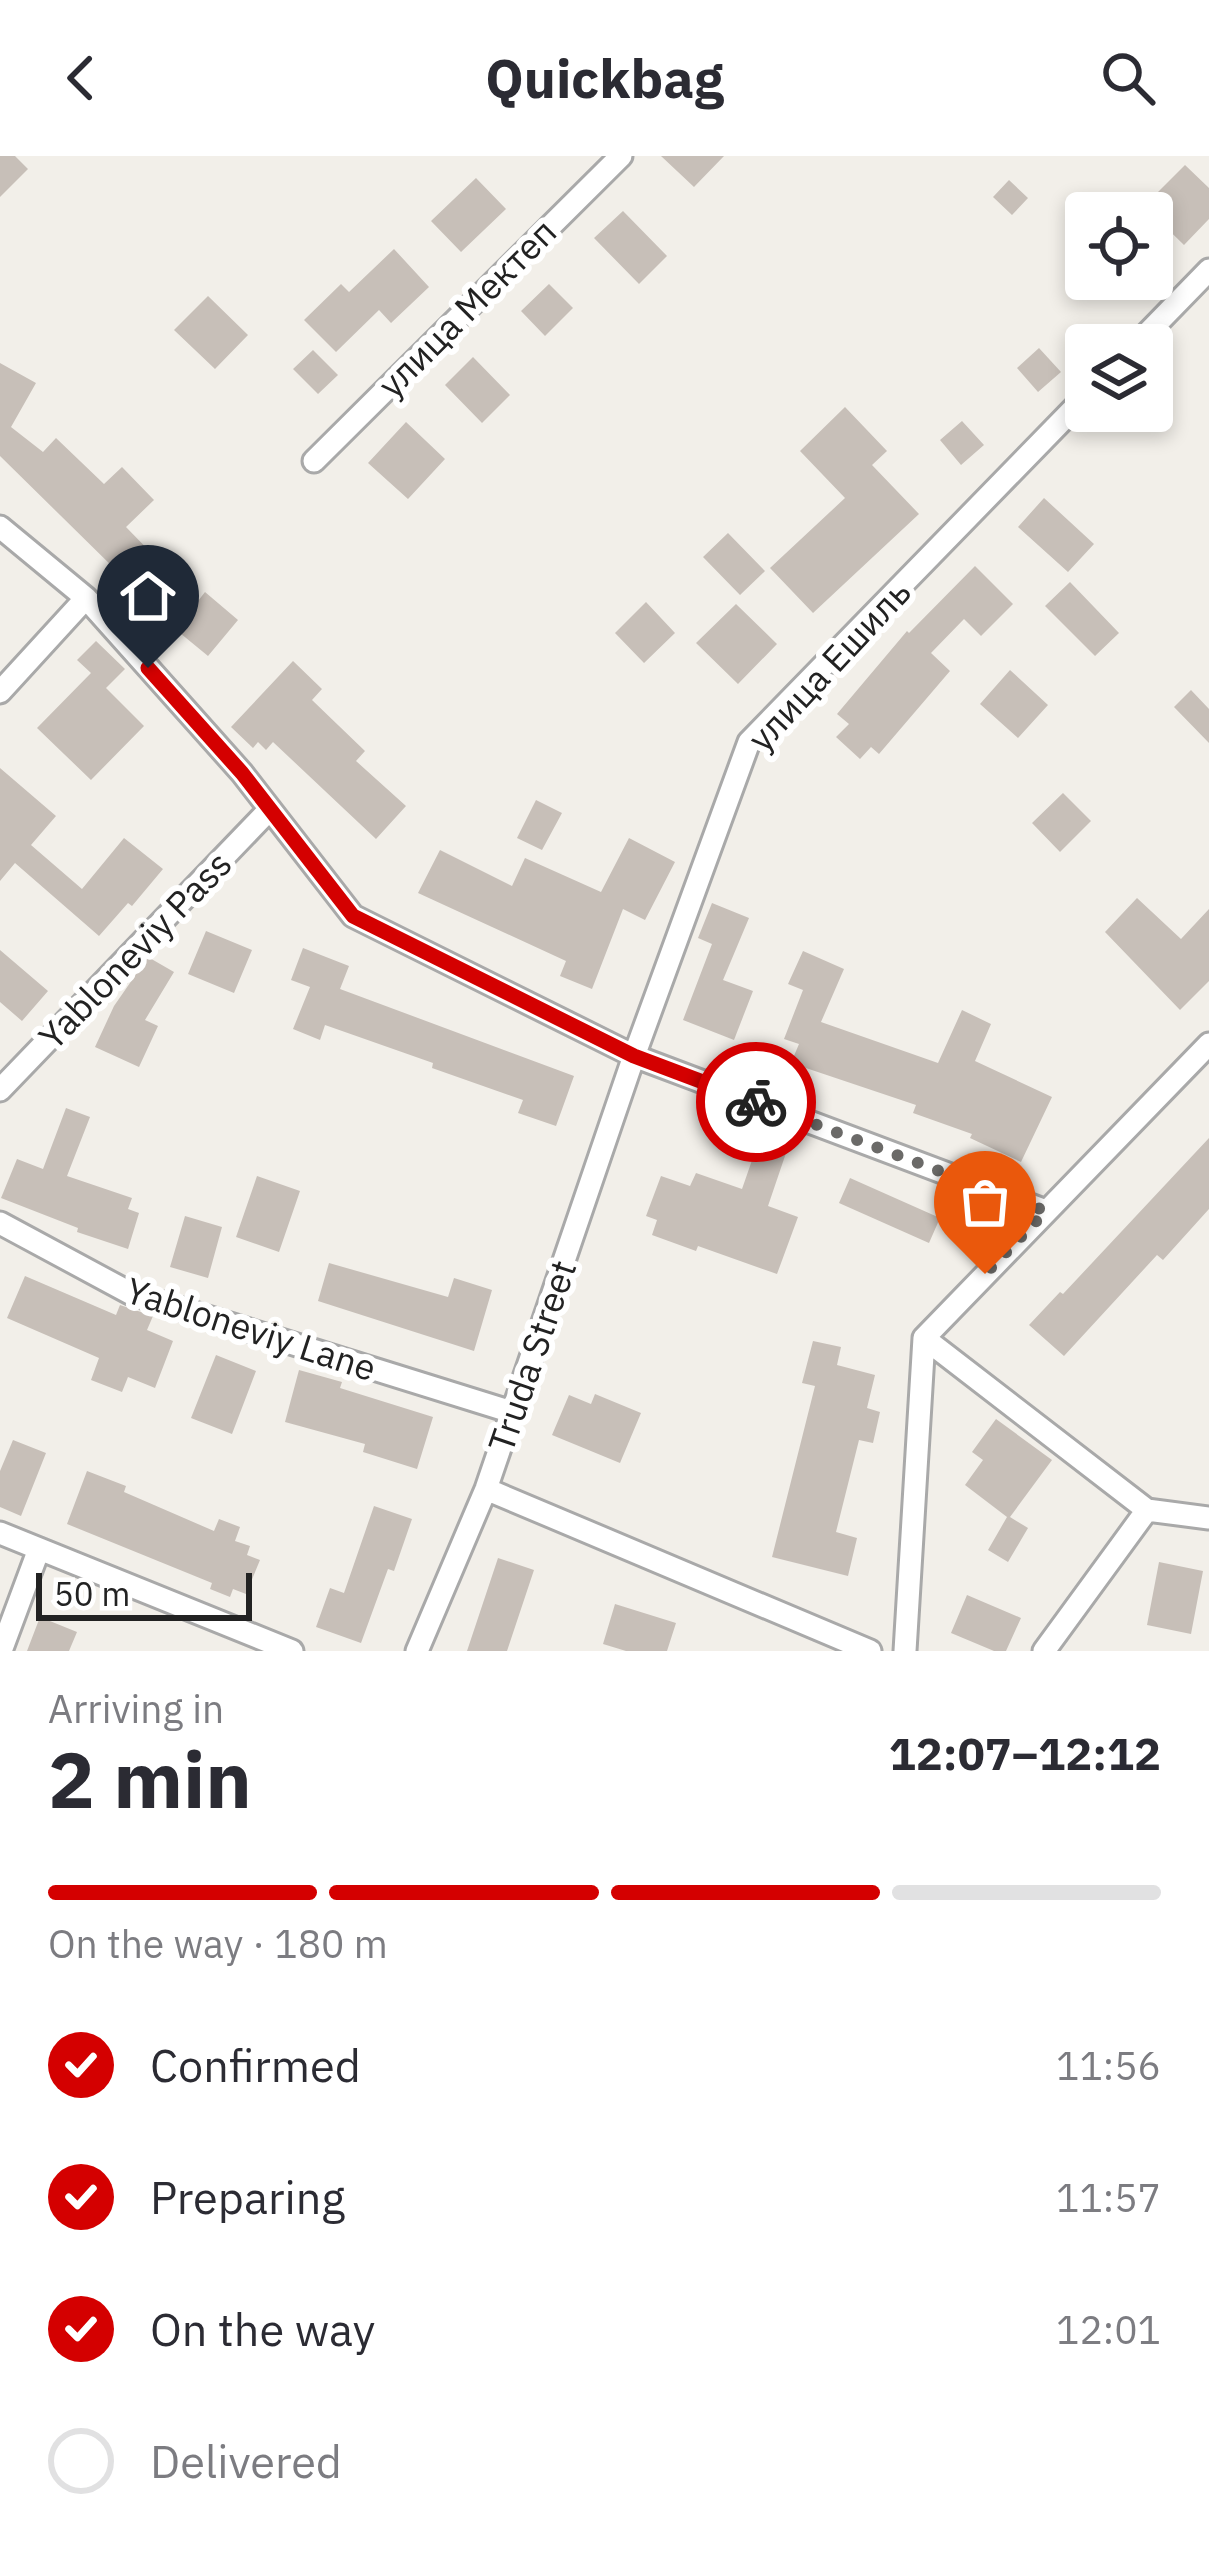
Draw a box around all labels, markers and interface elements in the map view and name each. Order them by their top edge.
text: Quickbag [485,43,724,113]
icon: back [48,45,114,111]
icon: search [1095,45,1161,111]
map controls [1065,192,1173,432]
button: locate [1065,192,1173,300]
street label: улица Мектеп [367,208,566,407]
button: layers [1065,324,1173,432]
pin [97,545,199,668]
icon: home [115,563,181,629]
street label: улица Ешиль [737,569,920,760]
street label: Yabloneviy Pass [28,840,241,1059]
courier [696,1042,816,1162]
icon: bike [723,1069,789,1135]
pin [934,1151,1036,1274]
icon: bag [952,1169,1018,1235]
street label: Truda Street [477,1254,586,1458]
street label: Yabloneviy Lane [120,1266,382,1391]
scale bar [36,1567,252,1620]
text: 50 m [54,1572,130,1615]
text: Arriving in [48,1683,224,1734]
text: 12:07–12:12 [889,1724,1161,1782]
text: 2 min [48,1728,252,1829]
text: On the way · 180 m [48,1918,388,1969]
icon: check [48,2032,114,2098]
text: Confirmed [150,2036,361,2094]
text: 11:56 [1056,2040,1161,2091]
icon: check [48,2164,114,2230]
text: Preparing [150,2168,345,2226]
text: 11:57 [1056,2172,1161,2223]
icon: check [48,2296,114,2362]
text: On the way [150,2300,375,2358]
text: 12:01 [1056,2304,1161,2355]
text: Delivered [150,2432,342,2490]

